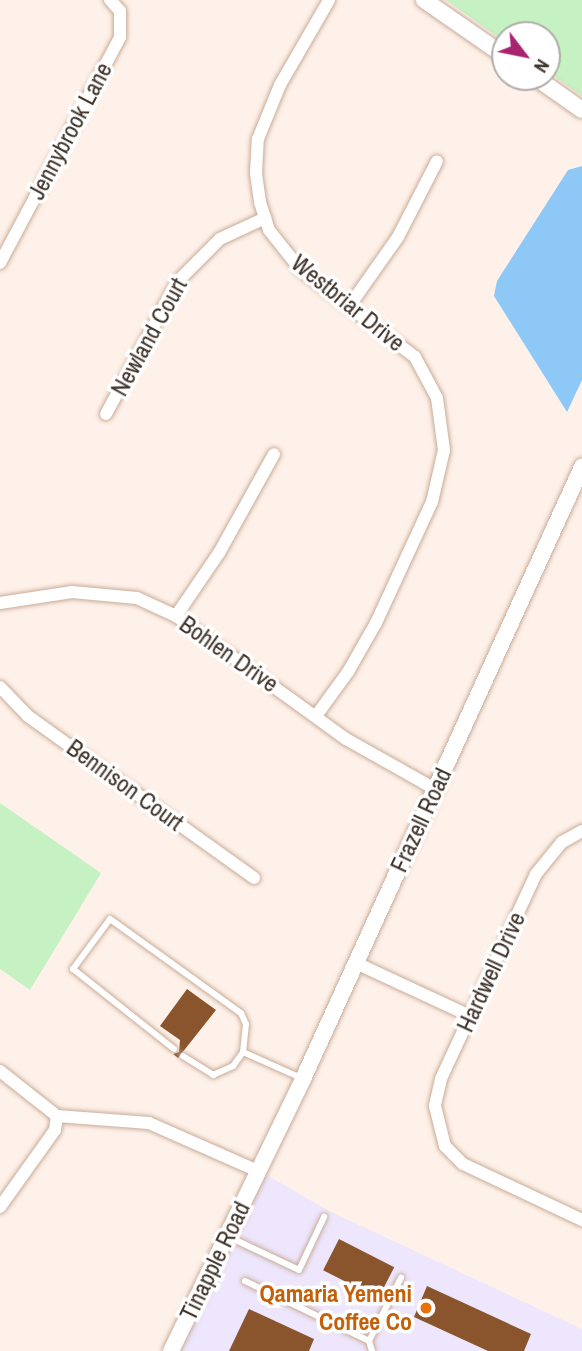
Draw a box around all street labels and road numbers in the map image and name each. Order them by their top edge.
street label: Jennybrook Lane [22,58,118,204]
street label: Westbriar Drive [286,249,410,357]
street label: Newland Court [105,273,193,401]
street label: Bohlen Drive [174,610,284,698]
street label: Bennison Court [61,733,189,837]
street label: Frazell Road [384,763,458,877]
street label: Hardwell Drive [451,907,531,1037]
street label: Tinapple Road [174,1197,256,1325]

